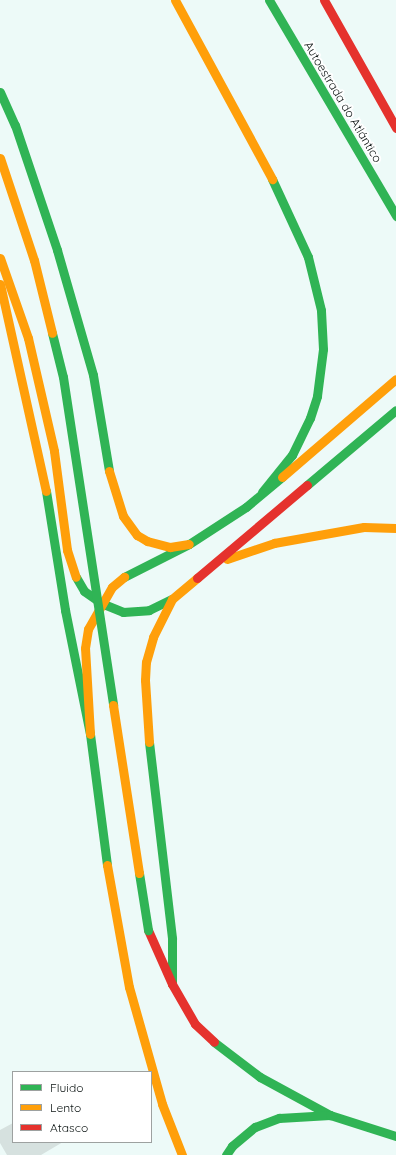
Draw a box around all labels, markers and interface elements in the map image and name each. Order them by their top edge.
street label: Autoestrada do Atlántico [301,39,385,165]
legend [12,1071,152,1143]
text: Fluido [50,1080,83,1095]
text: Lento [50,1100,81,1115]
text: Atasco [50,1120,88,1135]

